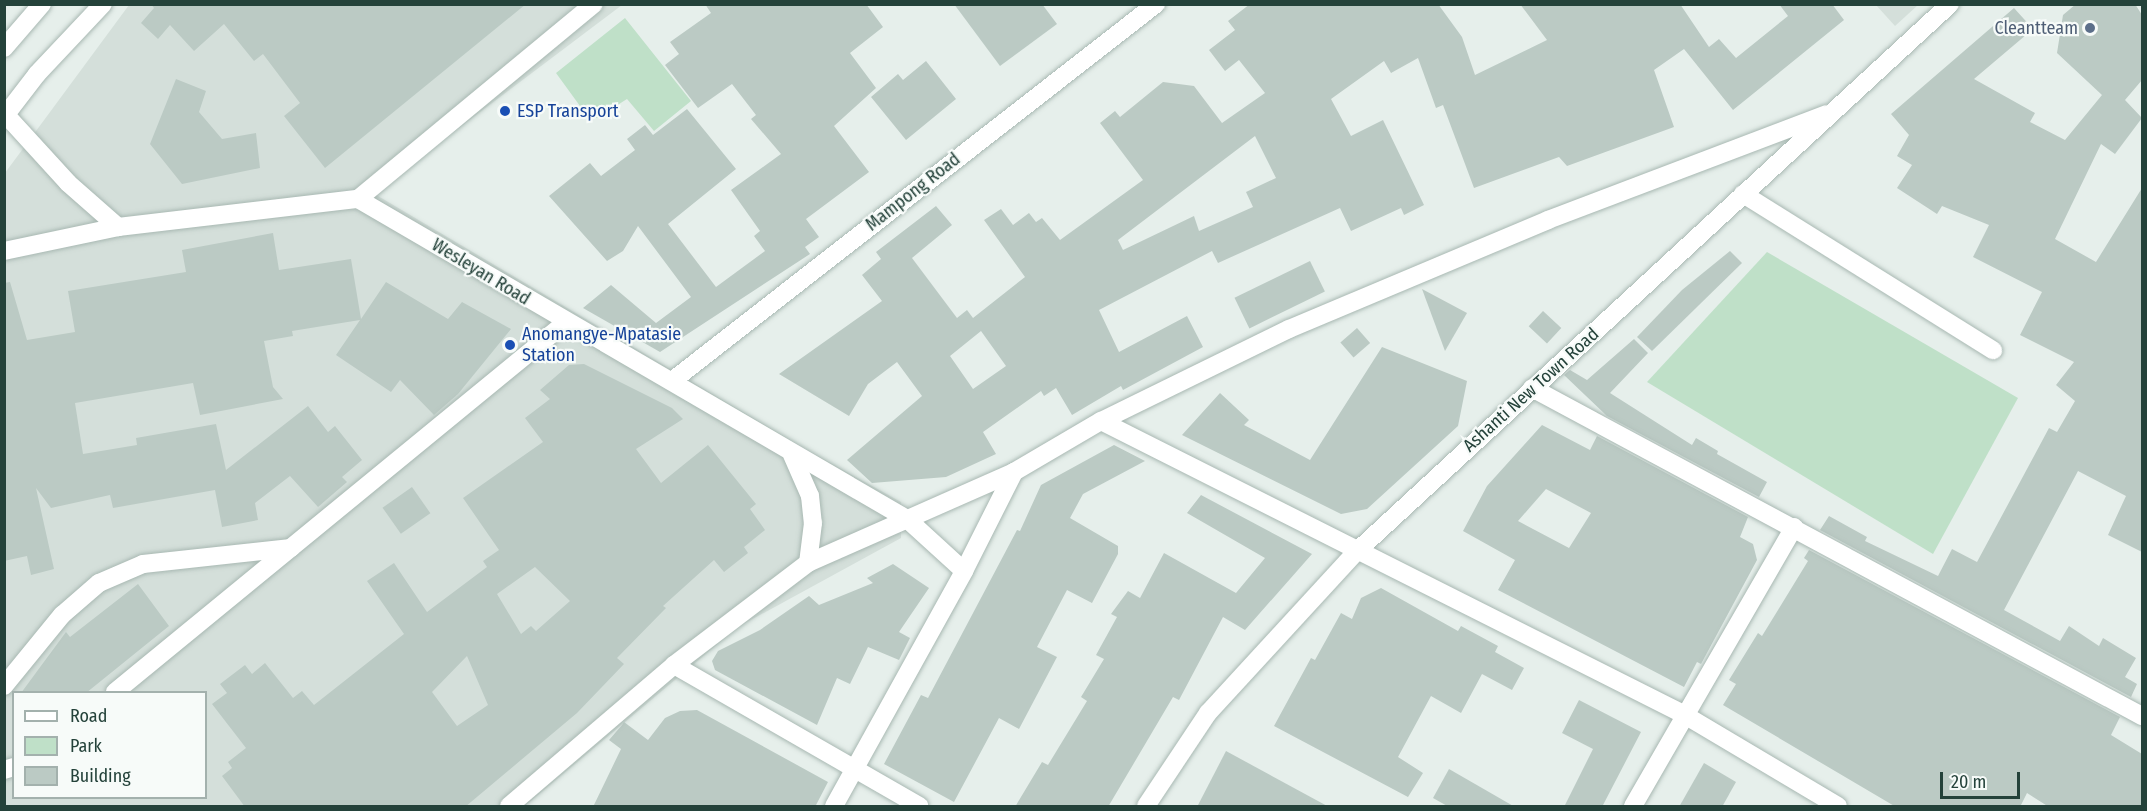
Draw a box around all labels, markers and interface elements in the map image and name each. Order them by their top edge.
place label: Cleantteam [1994,17,2078,39]
marker: Cleantteam [2083,21,2097,35]
place label: ESP Transport [517,100,619,122]
marker: ESP Transport [498,104,512,118]
street label: Mampong Road [861,148,965,236]
street label: Wesleyan Road [428,234,534,310]
street label: Ashanti New Town Road [1459,323,1603,457]
place label: Anomangye-Mpatasie Station [522,324,681,366]
marker: Anomangye-Mpatasie Station [503,338,517,352]
legend [12,691,207,799]
text: Road [70,705,107,727]
text: Park [70,735,102,757]
scale bar [1943,760,2022,798]
text: Building [70,765,131,787]
text: 20 m [1951,771,1986,793]

